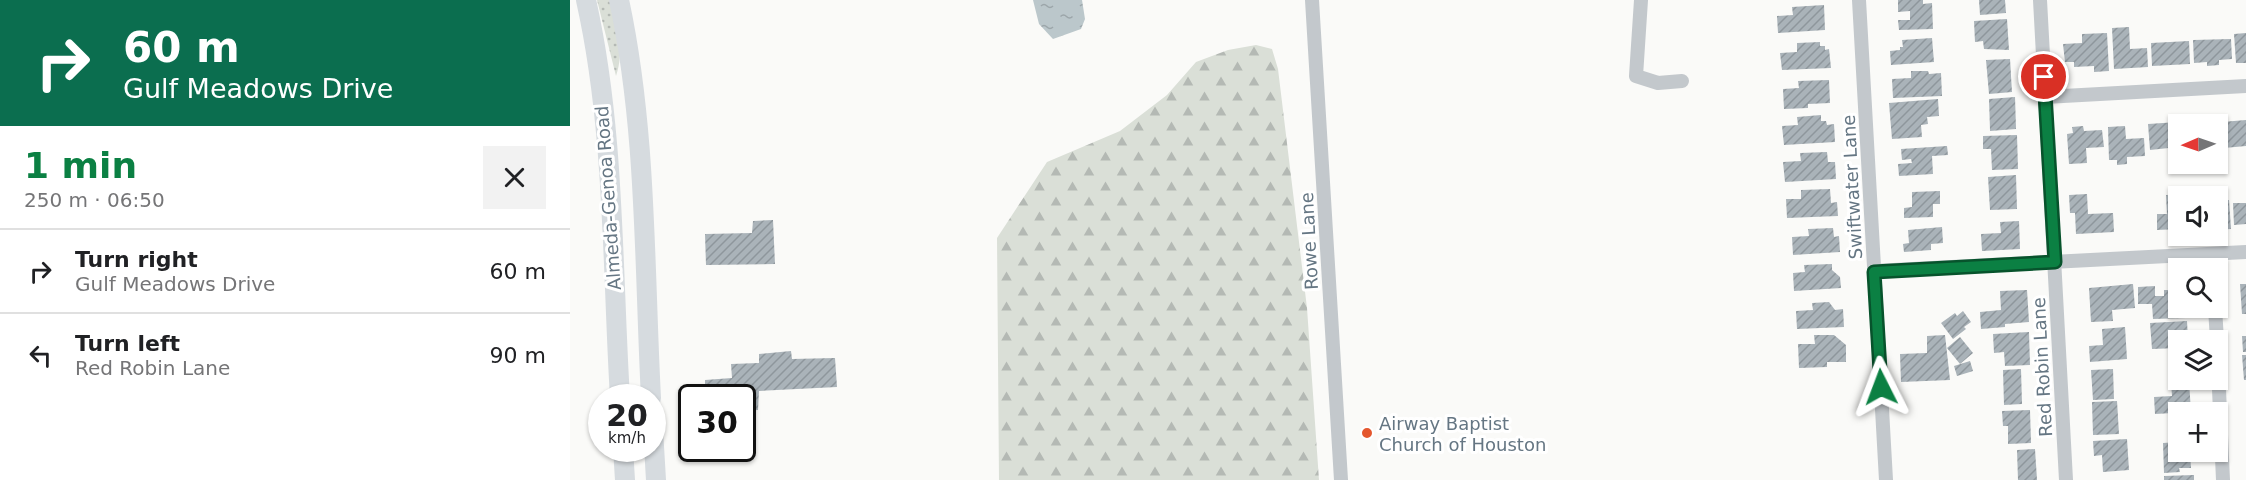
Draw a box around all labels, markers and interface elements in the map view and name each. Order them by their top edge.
text: 60 m [123,23,240,72]
icon: right [24,24,102,102]
pin [2018,51,2069,102]
icon: arrive [2027,60,2060,93]
text: Gulf Meadows Drive [123,73,393,104]
street label: Almeda-Genoa Road [591,105,625,291]
street label: Swiftwater Lane [1838,114,1866,260]
north arrow [2168,114,2228,174]
map controls [2168,114,2228,462]
text: 1 min [24,145,137,186]
button: close [483,146,546,209]
button: sound [2168,186,2228,246]
text: 250 m · 06:50 [24,188,165,212]
street label: Rowe Lane [1296,192,1322,290]
text: Turn right [75,247,198,272]
icon: right [24,255,57,288]
button: search [2168,258,2228,318]
text: 60 m [490,259,546,284]
text: Gulf Meadows Drive [75,272,275,296]
street label: Red Robin Lane [2028,297,2056,437]
button: layers [2168,330,2228,390]
text: Turn left [75,331,180,356]
icon: left [24,339,57,372]
text: 90 m [490,343,546,368]
position arrow [1849,355,1913,419]
text: Red Robin Lane [75,356,230,380]
speed limit sign: 30 [678,384,756,462]
text: 20 [606,398,648,433]
button: + [2168,402,2228,462]
place label: Airway Baptist Church of Houston [1379,413,1546,455]
marker: Airway Baptist Church of Houston [1360,426,1374,440]
text: km/h [608,429,646,447]

